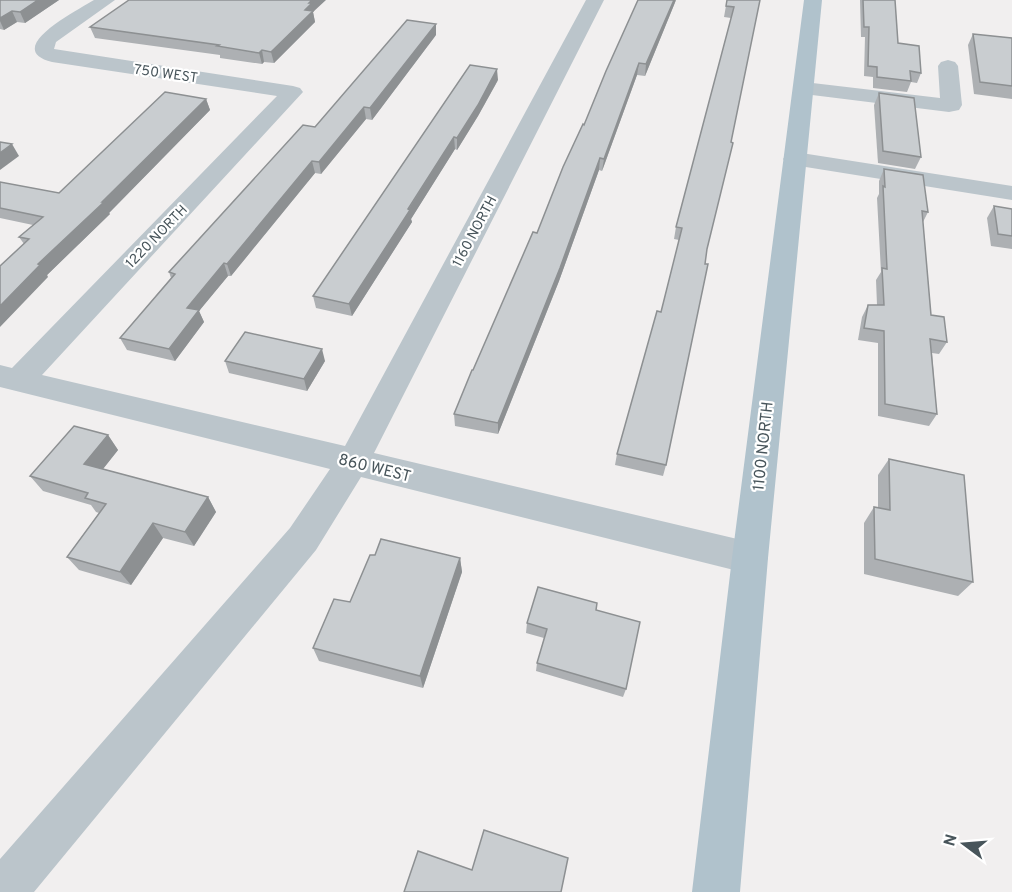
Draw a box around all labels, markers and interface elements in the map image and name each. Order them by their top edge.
street label: 750 WEST [133,62,199,87]
street label: 1160 NORTH [449,193,501,270]
street label: 1220 NORTH [123,202,192,272]
street label: 1100 NORTH [749,401,779,492]
street label: 860 WEST [336,450,413,488]
north arrow [934,814,994,874]
text: N [940,832,963,849]

